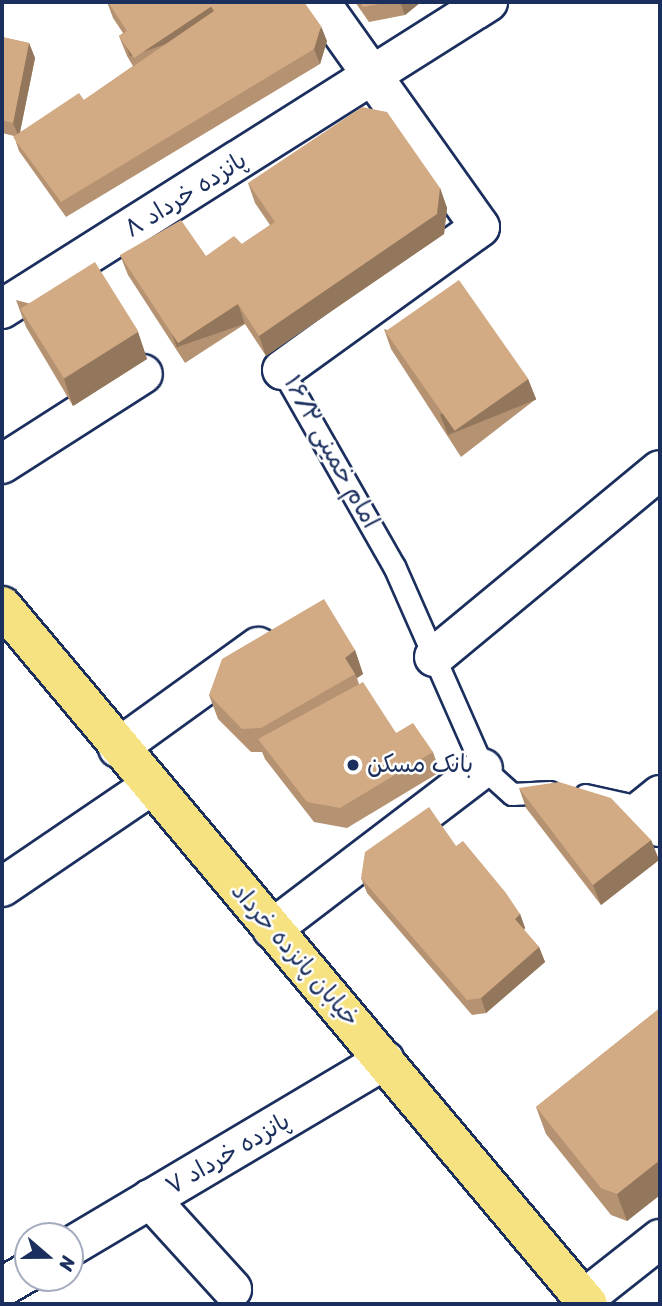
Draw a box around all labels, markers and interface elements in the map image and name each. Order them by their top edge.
street label: پانزده خرداد ۸ [120,146,252,244]
street label: امام خمینی ۱۶/۲ [277,371,385,533]
place label: بانک مسکن [367,751,473,779]
marker: بانک مسکن [345,757,361,773]
street label: خیابان پانزده خرداد [225,877,365,1033]
street label: پانزده خرداد ۷ [161,1107,295,1201]
north arrow [14,1222,84,1292]
text: N [50,1252,85,1275]

